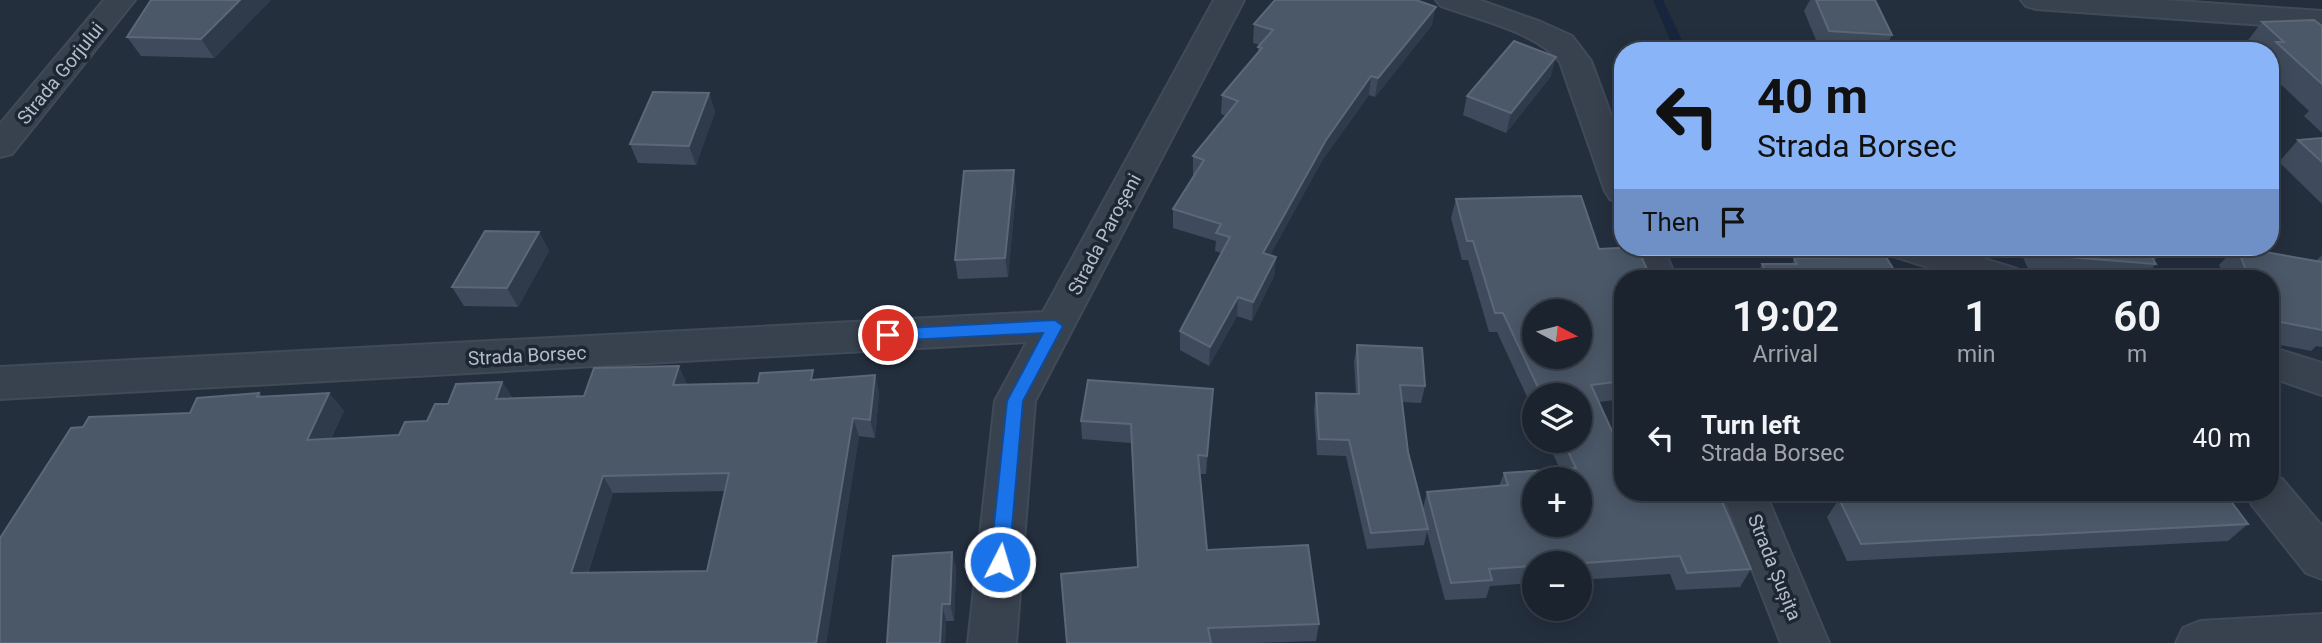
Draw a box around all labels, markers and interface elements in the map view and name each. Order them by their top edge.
street label: Strada Gorjului [12,18,109,129]
text: 40 m [1757,68,1868,125]
icon: left [1642,70,1733,161]
text: Strada Borsec [1757,127,1957,165]
street label: Strada Paroșeni [1063,170,1146,299]
icon: arrive [1714,203,1752,241]
text: Then [1642,207,1700,237]
text: 19:02 [1732,292,1839,341]
text: 1 [1964,292,1988,341]
text: 60 [2113,292,2161,341]
north arrow [1522,299,1592,369]
map controls [1522,299,1592,621]
pin [858,305,918,365]
icon: arrive [869,316,907,354]
street label: Strada Borsec [467,341,587,370]
text: Arrival [1753,341,1818,368]
text: min [1957,341,1995,368]
text: m [2127,341,2147,368]
button: layers [1522,383,1592,453]
text: Turn left [1701,410,1800,440]
icon: left [1642,419,1680,457]
text: 40 m [2193,423,2251,453]
text: Strada Borsec [1701,440,1845,467]
button: + [1522,467,1592,537]
street label: Strada Șușița [1743,511,1806,624]
position arrow [963,525,1037,599]
button: − [1522,551,1592,621]

